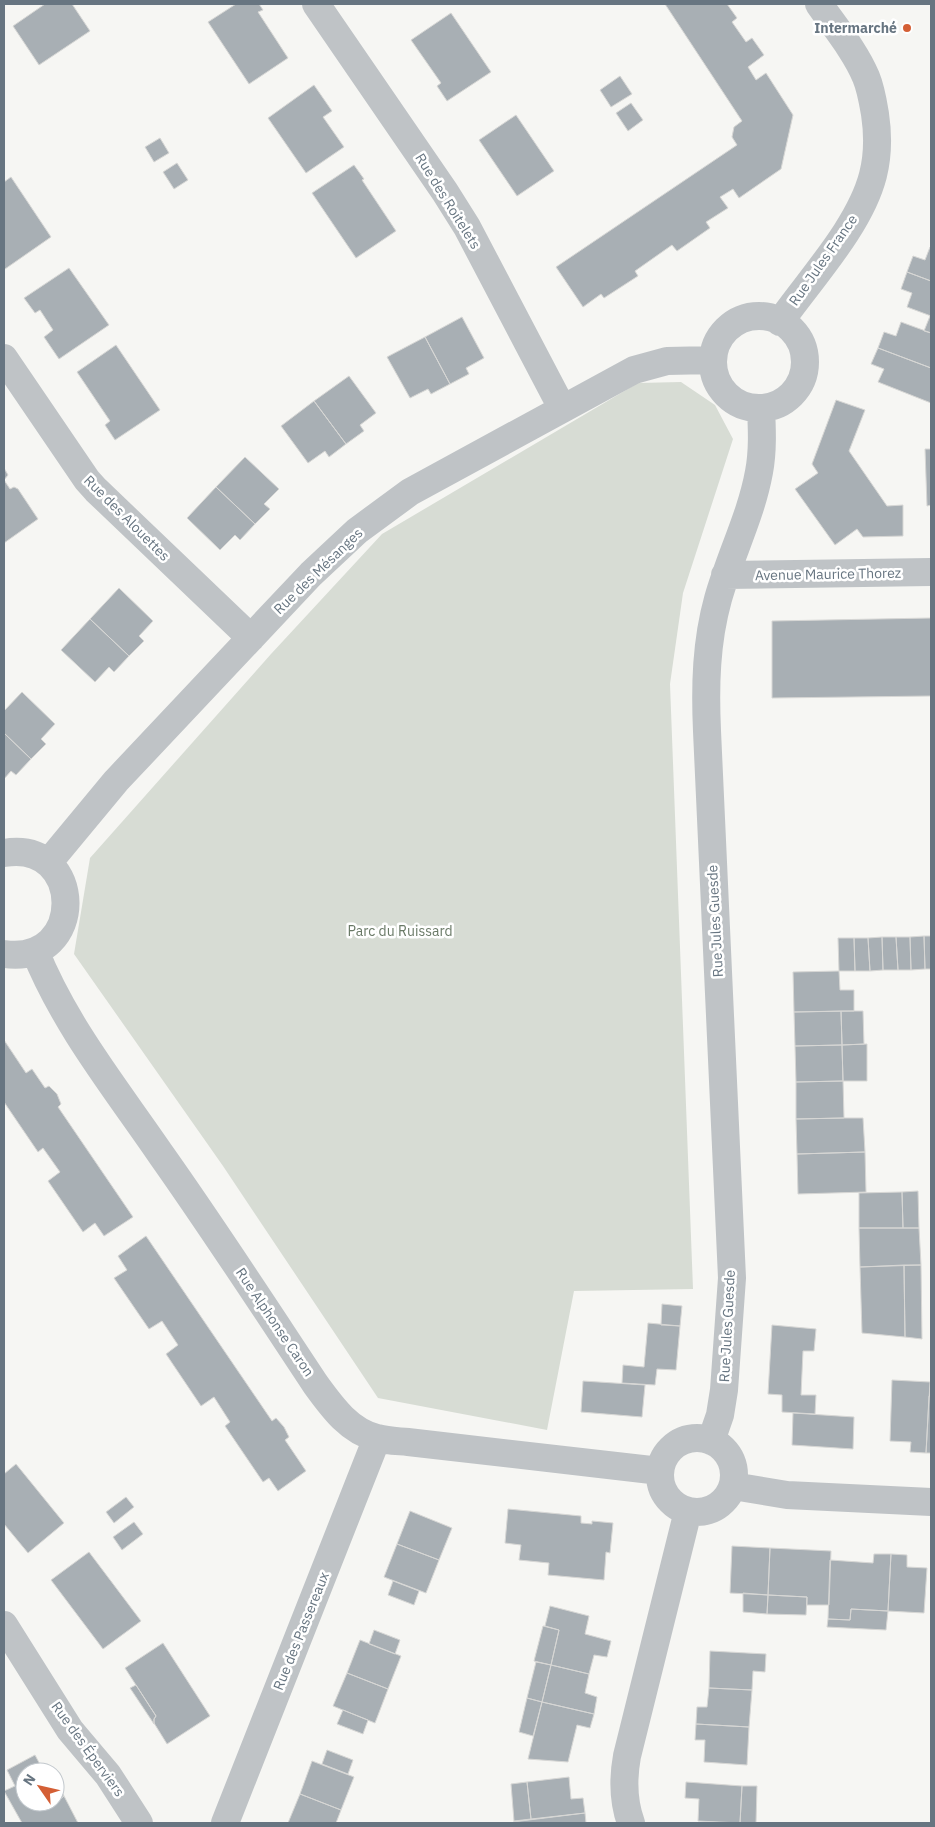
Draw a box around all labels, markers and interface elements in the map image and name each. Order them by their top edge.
place label: Intermarché [814,19,897,37]
marker: Intermarché [901,22,913,34]
street label: Rue des Roitelets [411,150,485,252]
street label: Rue Jules France [785,211,861,309]
street label: Rue des Alouettes [80,471,174,565]
street label: Rue des Mésanges [270,524,366,618]
street label: Avenue Maurice Thorez [755,564,902,584]
street label: Rue Jules Guesde [703,864,727,978]
park label: Parc du Ruissard [347,922,453,940]
street label: Rue Alphonse Caron [232,1264,318,1380]
street label: Rue Jules Guesde [715,1269,739,1383]
street label: Rue des Passereaux [269,1569,333,1693]
street label: Rue des Éperviers [47,1697,129,1800]
north arrow [15,1762,65,1812]
text: N [19,1770,40,1789]

